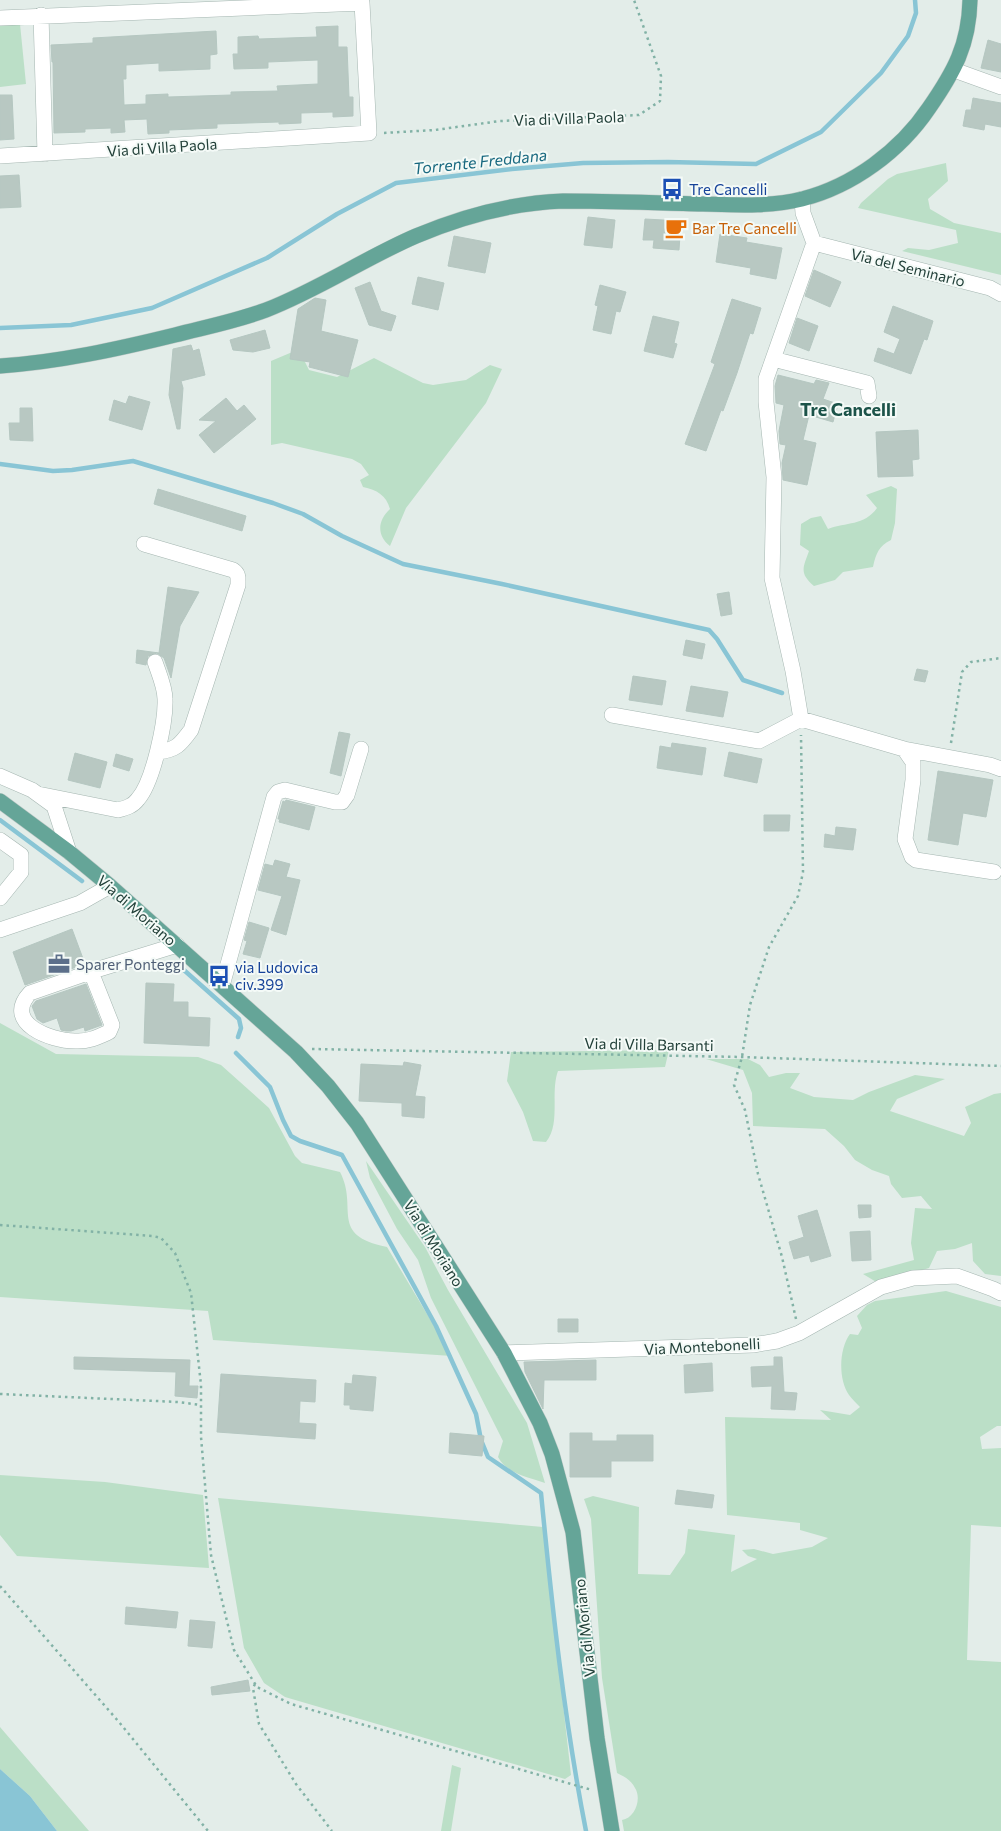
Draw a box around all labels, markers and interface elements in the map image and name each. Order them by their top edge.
street label: Via di Villa Paola [513,107,625,129]
street label: Via di Villa Paola [106,134,218,160]
water label: Torrente Freddana [412,145,548,177]
bus stop icon: Tre Cancelli [659,176,685,202]
place label: Tre Cancelli [689,180,767,198]
cafe icon: Bar Tre Cancelli [663,215,689,241]
place label: Bar Tre Cancelli [692,219,797,237]
street label: Via del Seminario [849,244,967,290]
district label: Tre Cancelli [800,398,896,420]
street label: Via di Moriano [94,871,180,949]
office icon: Sparer Ponteggi [46,951,72,977]
place label: Sparer Ponteggi [76,955,185,973]
place label: via Ludovica civ.399 [235,958,318,993]
bus stop icon: via Ludovica civ.399 [206,963,232,989]
street label: Via di Villa Barsanti [584,1034,714,1054]
street label: Via di Moriano [400,1196,468,1290]
street label: Via Montebonelli [643,1334,761,1358]
street label: Via di Moriano [570,1578,598,1678]

